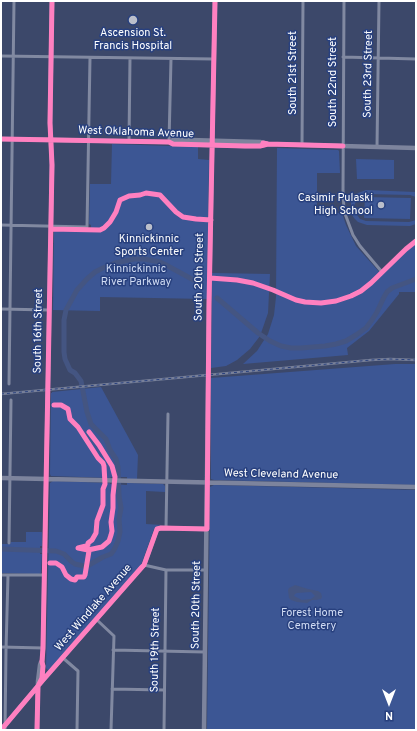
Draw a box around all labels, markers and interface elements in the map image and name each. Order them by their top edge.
marker: Ascension St. Francis Hospital [127,14,139,26]
place label: Ascension St. Francis Hospital [94,27,172,53]
street label: South 23rd Street [362,30,376,118]
street label: South 21st Street [287,31,301,115]
street label: South 22nd Street [327,37,341,127]
street label: West Oklahoma Avenue [78,124,194,142]
place label: Casimir Pulaski High School [298,192,373,218]
marker: Casimir Pulaski High School [376,200,386,210]
marker: Kinnickinnic Sports Center [144,222,154,232]
place label: Kinnickinnic Sports Center [115,233,183,259]
street label: South 20th Street [193,233,207,321]
park label: Kinnickinnic River Parkway [101,263,171,289]
street label: South 16th Street [32,288,46,374]
street label: West Cleveland Avenue [224,467,338,483]
street label: South 20th Street [190,561,204,649]
street label: West Windlake Avenue [53,562,135,654]
street label: South 19th Street [149,607,163,693]
park label: Forest Home Cemetery [281,607,343,633]
north arrow [369,683,409,723]
text: N [385,708,393,722]

